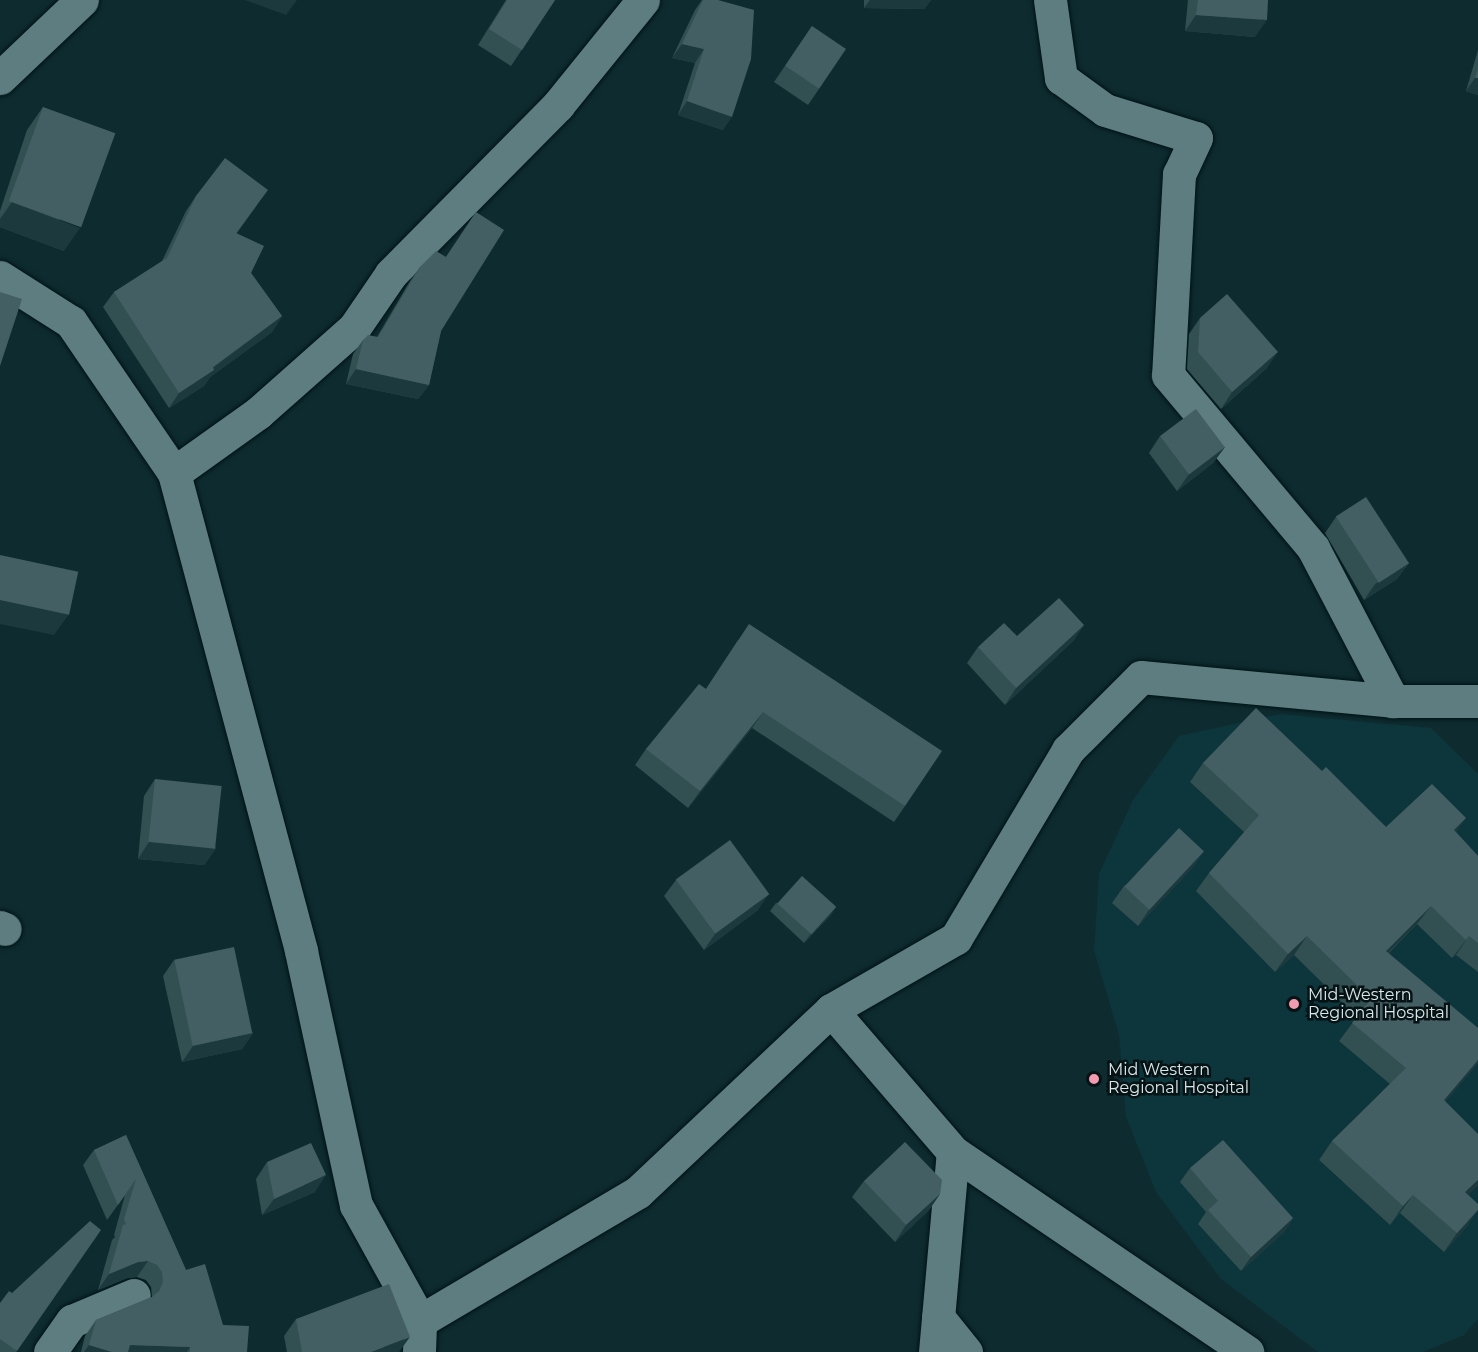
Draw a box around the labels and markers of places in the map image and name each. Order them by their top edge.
place label: Mid-Western Regional Hospital [1308,985,1449,1023]
marker: Mid-Western Regional Hospital [1285,995,1303,1013]
place label: Mid Western Regional Hospital [1108,1060,1249,1098]
marker: Mid Western Regional Hospital [1085,1070,1103,1088]

